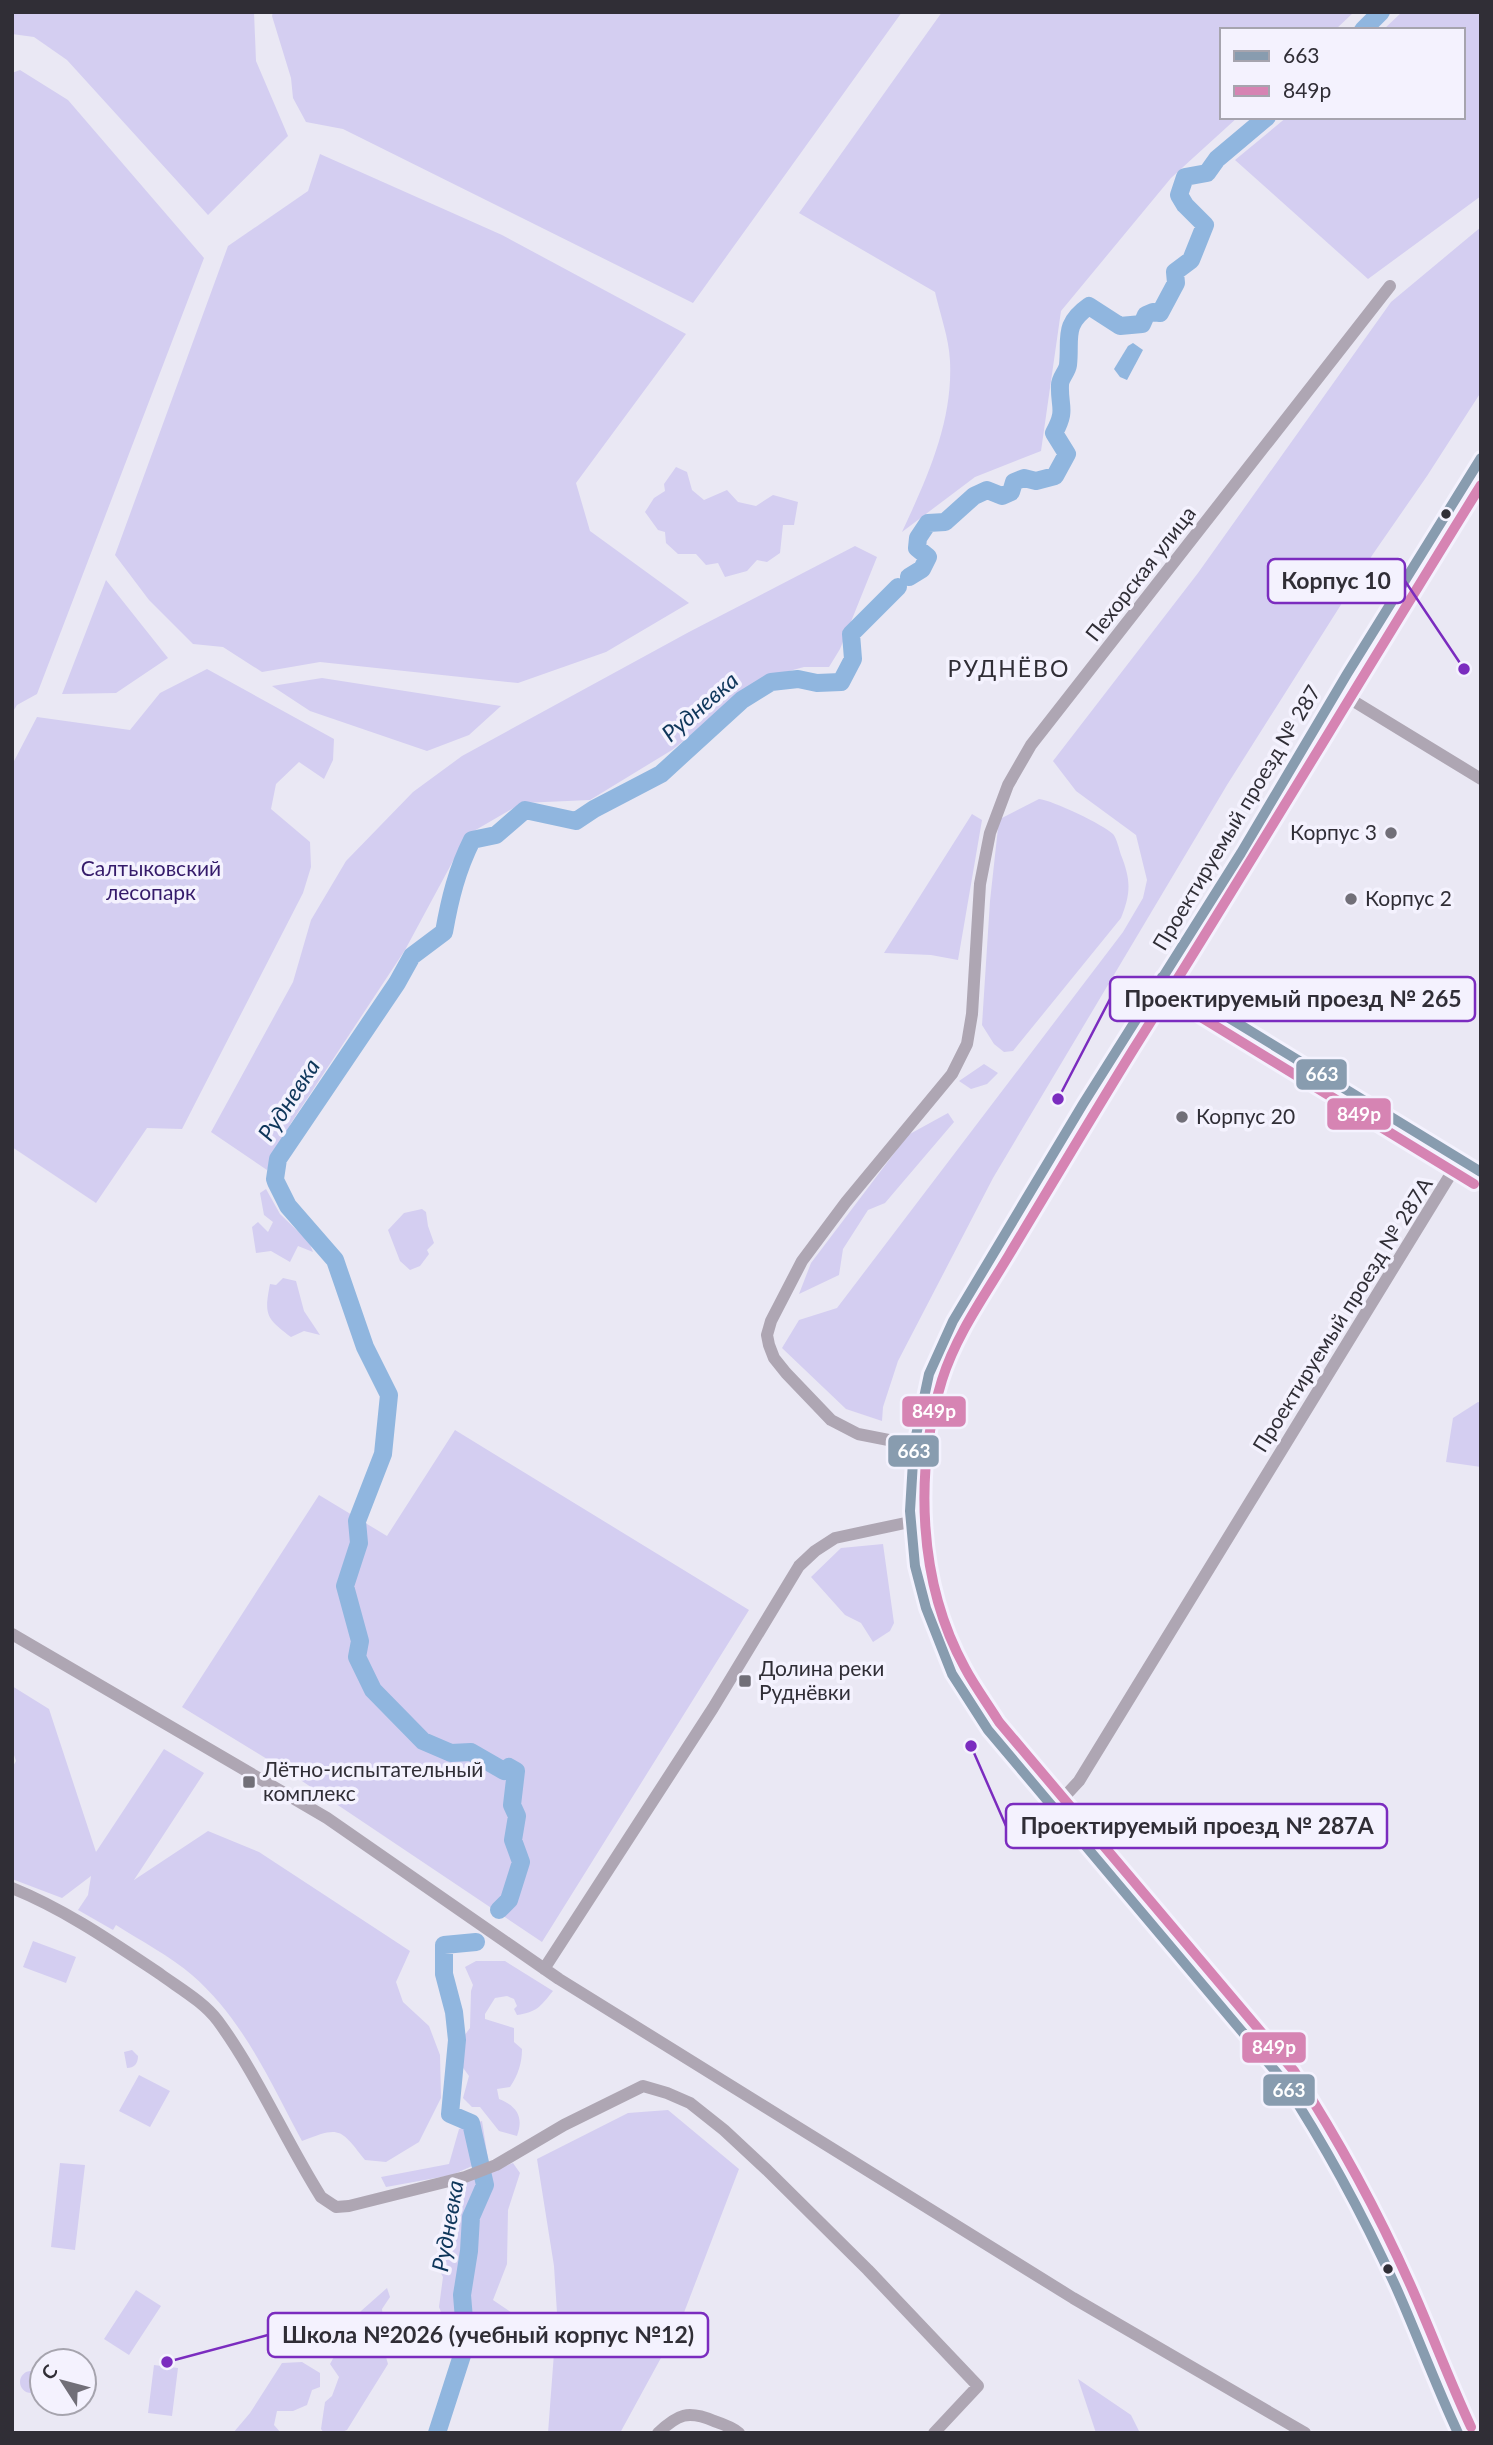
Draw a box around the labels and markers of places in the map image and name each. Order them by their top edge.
unlabelled marker [1439,507,1453,521]
callout: Корпус 10 [1268,559,1405,603]
place label: Корпус 3 [1290,819,1377,844]
marker: Корпус 3 [1383,825,1399,841]
place label: Корпус 2 [1365,885,1452,910]
marker: Корпус 2 [1343,891,1359,907]
callout: Проектируемый проезд № 265 [1110,977,1475,1021]
place label: Корпус 20 [1196,1103,1295,1128]
marker: Корпус 20 [1174,1109,1190,1125]
place label: Долина реки Руднёвки [759,1655,884,1704]
marker: Долина реки Руднёвки [737,1673,753,1689]
place label: Лётно-испытательный комплекс [262,1756,483,1805]
marker: Лётно-испытательный комплекс [241,1774,257,1790]
callout: Проектируемый проезд № 287А [1006,1804,1387,1848]
unlabelled marker [1381,2262,1395,2276]
callout: Школа №2026 (учебный корпус №12) [268,2313,708,2357]

